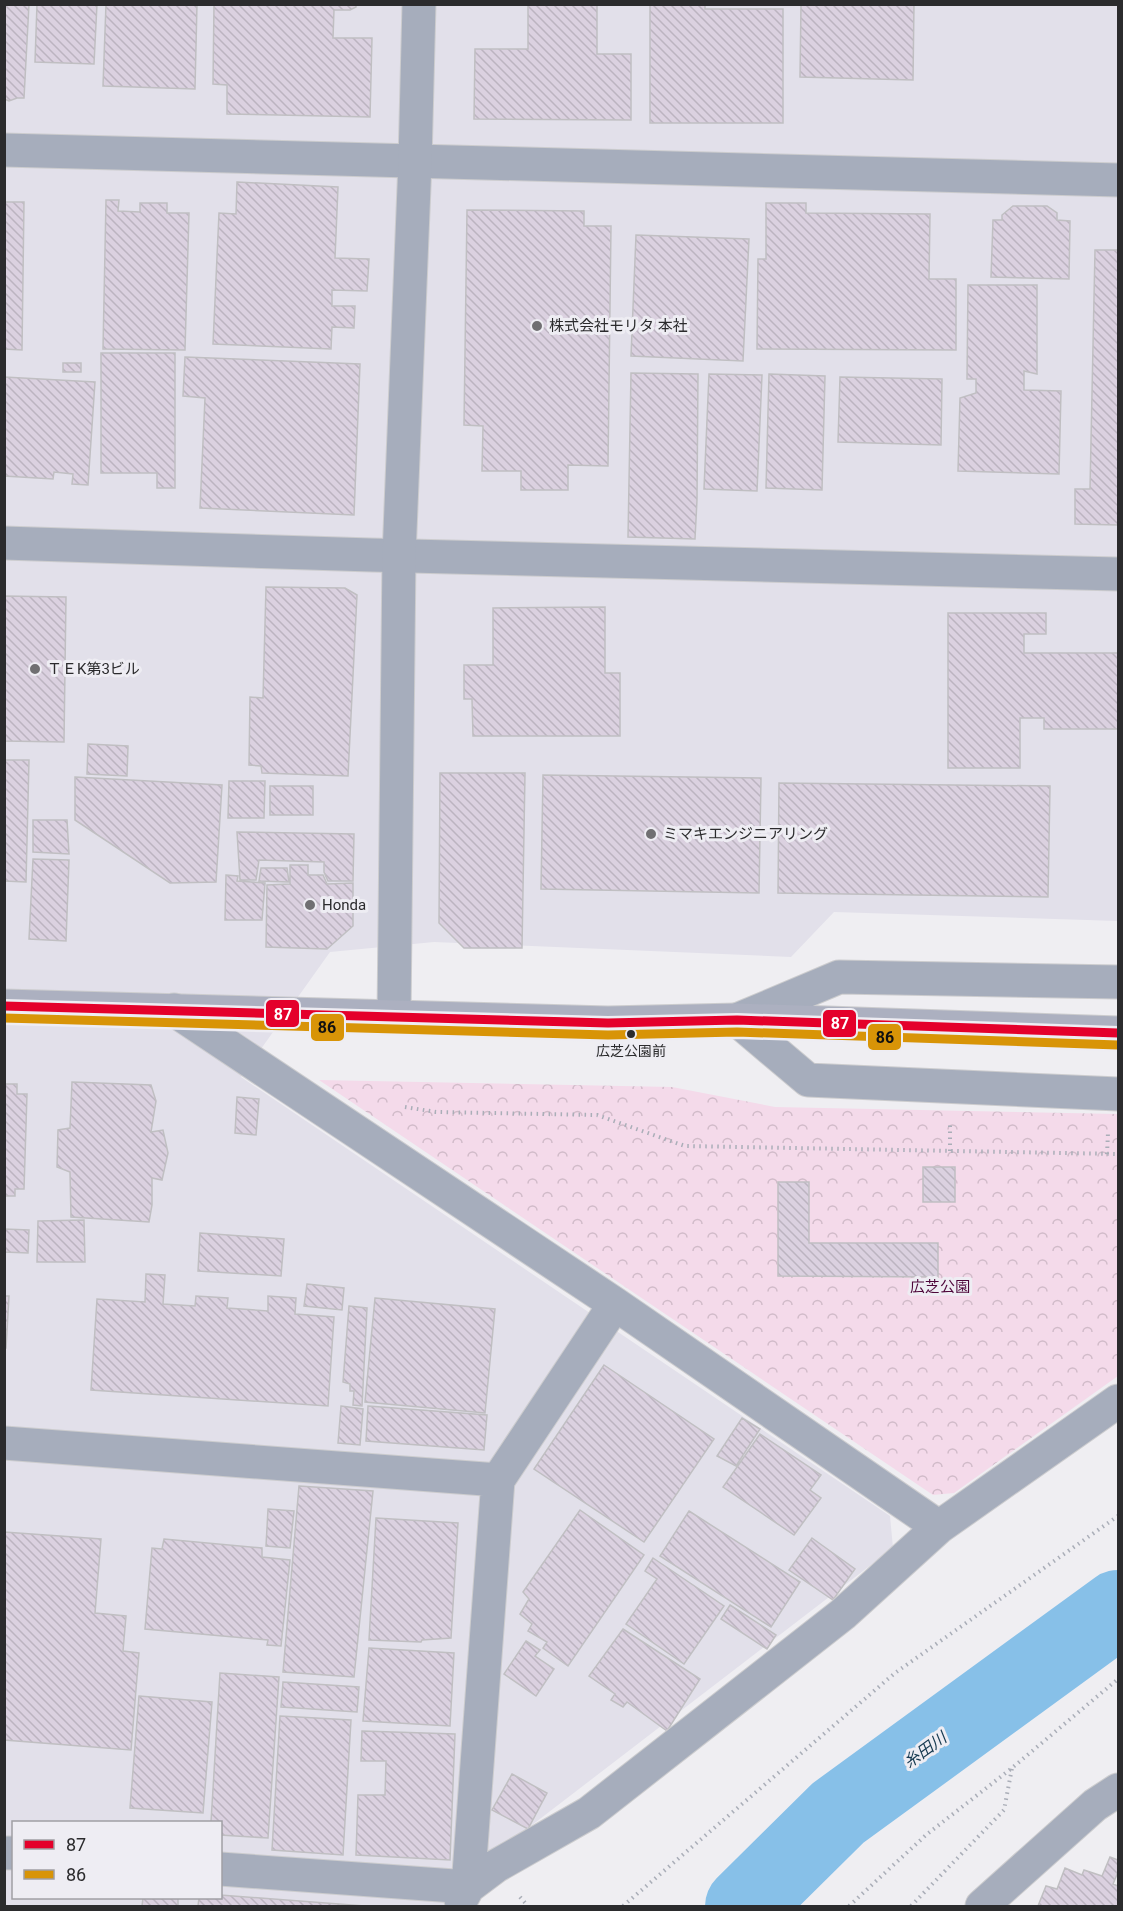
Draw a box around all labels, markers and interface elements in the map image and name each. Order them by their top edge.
place label: 株式会社モリタ 本社 [549,317,688,335]
marker: 株式会社モリタ 本社 [530,319,544,333]
place label: ＴＥK第3ビル [47,660,140,678]
marker: ＴＥK第3ビル [28,662,42,676]
place label: ミマキエンジニアリング [663,825,828,843]
marker: ミマキエンジニアリング [644,827,658,841]
place label: Honda [322,896,366,914]
marker: Honda [303,898,317,912]
line badge: 87 [265,999,300,1028]
text: 87 [274,1005,292,1024]
line badge: 87 [822,1009,857,1038]
line badge: 86 [310,1013,345,1042]
text: 87 [831,1014,849,1033]
text: 86 [318,1018,336,1037]
line badge: 86 [867,1023,902,1051]
marker: 広芝公園前 [625,1028,637,1040]
text: 86 [876,1028,894,1047]
place label: 広芝公園前 [596,1043,666,1059]
park label: 広芝公園 [910,1278,970,1296]
water label: 糸田川 [900,1727,952,1772]
legend [12,1821,222,1899]
text: 87 [66,1834,86,1855]
text: 86 [66,1864,86,1885]

